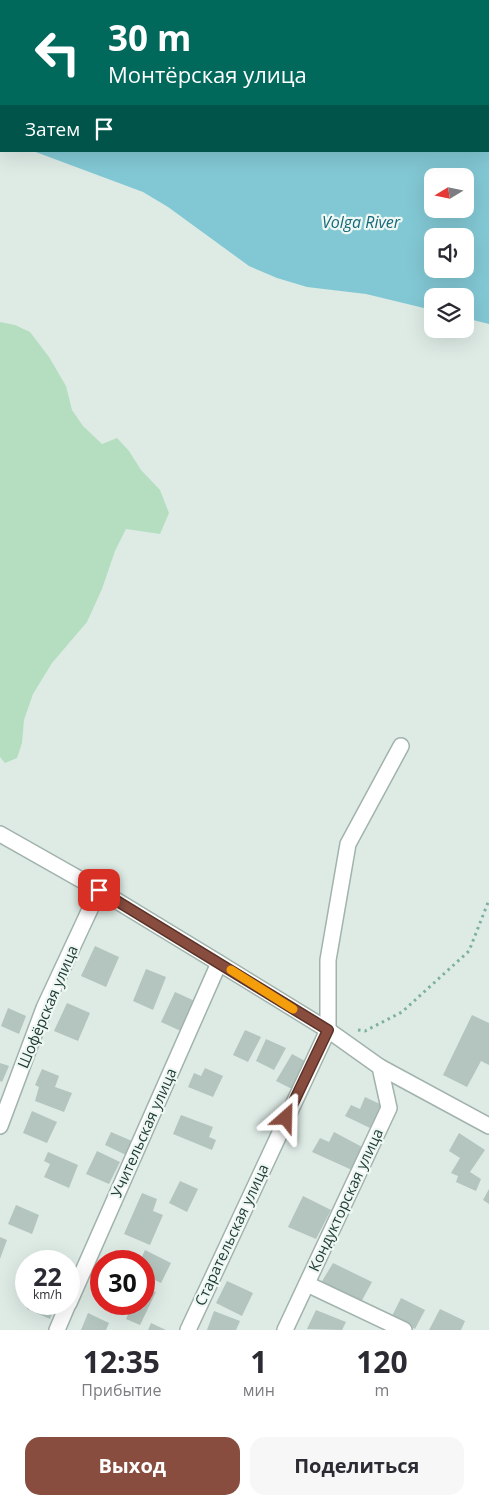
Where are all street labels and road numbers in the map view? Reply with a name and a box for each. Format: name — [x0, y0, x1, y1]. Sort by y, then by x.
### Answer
street label: Шофёрская улица — [12, 942, 82, 1071]
street label: Учительская улица — [106, 1065, 181, 1200]
street label: Кондукторская улица — [303, 1125, 387, 1274]
street label: Старательская улица — [189, 1161, 273, 1309]

